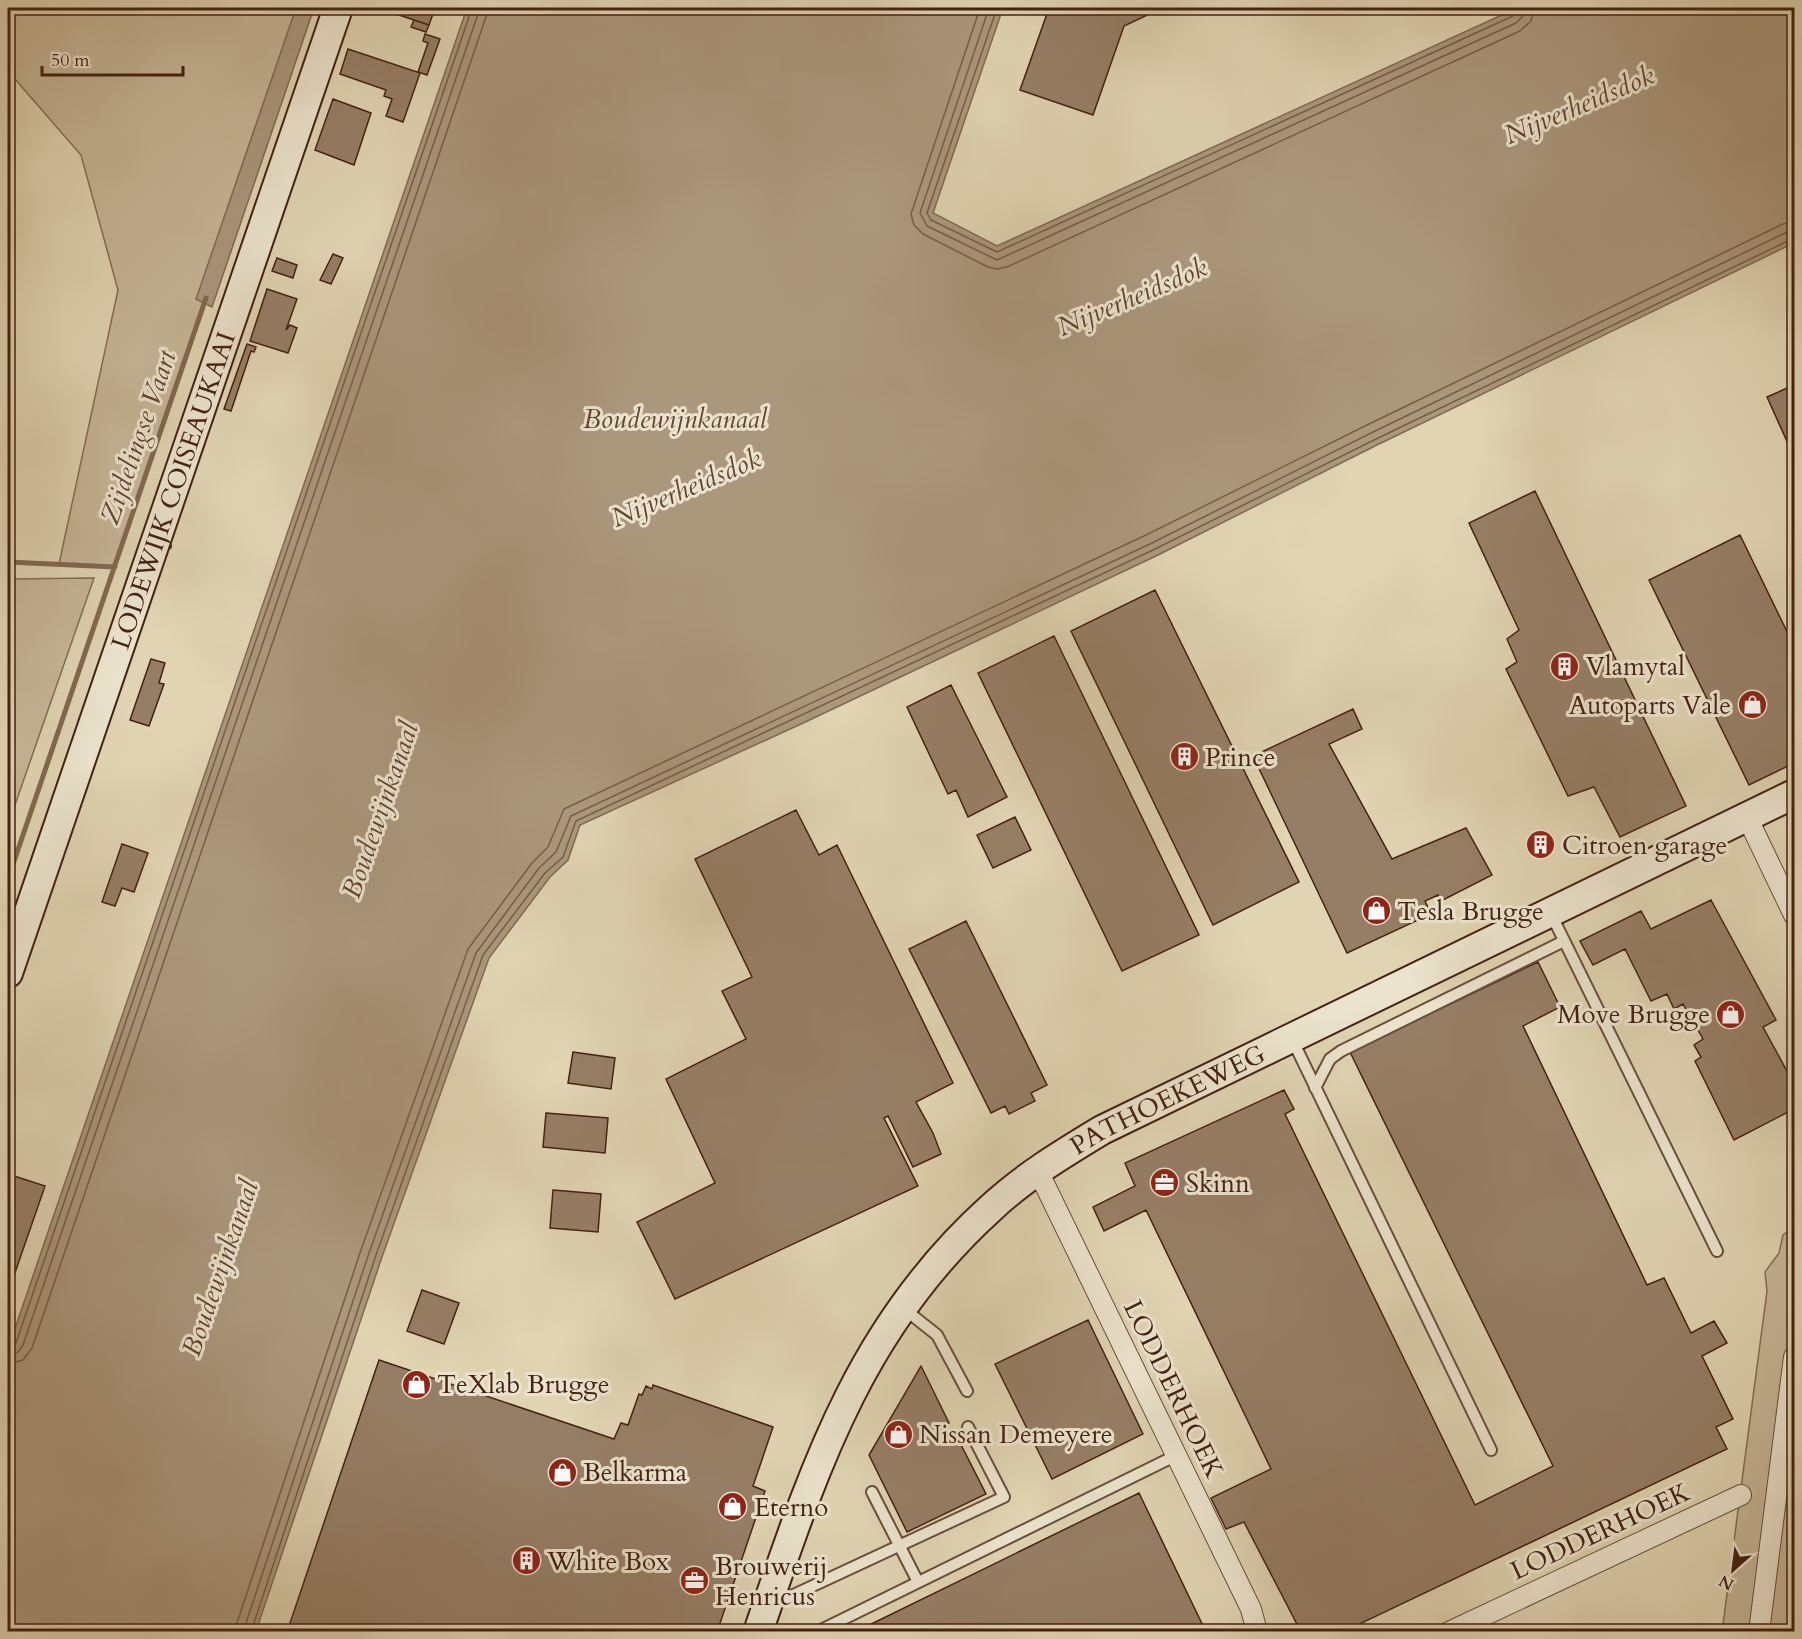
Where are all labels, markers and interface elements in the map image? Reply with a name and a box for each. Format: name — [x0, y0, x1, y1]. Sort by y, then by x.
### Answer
scale bar — [42, 39, 183, 77]
text: 50 m — [51, 48, 90, 73]
water label: Nijverheidsdok — [1499, 57, 1660, 154]
water label: Nijverheidsdok — [1052, 249, 1213, 346]
street label: LODEWIJK COISEAUKAAI — [103, 327, 244, 654]
water label: Zijdelingse Vaart — [91, 344, 186, 529]
water label: Boudewijnkanaal — [583, 401, 768, 438]
water label: Nijverheidsdok — [606, 440, 767, 537]
place label: Vlamytal — [1586, 649, 1685, 684]
building icon: Vlamytal — [1549, 650, 1581, 682]
place label: Autoparts Vale — [1569, 688, 1731, 723]
shop icon: Autoparts Vale — [1736, 689, 1768, 721]
water label: Boudewijnkanaal — [333, 717, 428, 903]
place label: Prince — [1205, 740, 1276, 775]
building icon: Prince — [1168, 741, 1200, 773]
place label: Citroen garage — [1562, 828, 1727, 863]
building icon: Citroen garage — [1525, 829, 1557, 861]
place label: Tesla Brugge — [1397, 894, 1544, 929]
shop icon: Tesla Brugge — [1360, 895, 1392, 927]
place label: Move Brugge — [1557, 997, 1710, 1032]
shop icon: Move Brugge — [1715, 998, 1747, 1030]
street label: PATHOEKEWEG — [1063, 1036, 1271, 1163]
place label: Skinn — [1186, 1166, 1250, 1201]
office icon: Skinn — [1149, 1167, 1181, 1199]
water label: Boudewijnkanaal — [173, 1175, 268, 1361]
street label: LODDERHOEK — [1115, 1294, 1232, 1485]
place label: TeXlab Brugge — [437, 1367, 610, 1402]
shop icon: TeXlab Brugge — [400, 1368, 432, 1400]
place label: Nissan Demeyere — [919, 1417, 1112, 1452]
shop icon: Nissan Demeyere — [882, 1418, 914, 1450]
place label: Belkarma — [583, 1455, 687, 1490]
shop icon: Belkarma — [546, 1456, 578, 1488]
street label: LODDERHOEK — [1505, 1474, 1696, 1588]
place label: Eterno — [754, 1490, 828, 1525]
shop icon: Eterno — [717, 1491, 749, 1523]
north arrow — [1703, 1540, 1763, 1600]
place label: White Box — [546, 1544, 669, 1579]
building icon: White Box — [510, 1545, 542, 1577]
place label: Brouwerij Henricus — [715, 1549, 827, 1614]
office icon: Brouwerij Henricus — [678, 1565, 710, 1597]
text: N — [1715, 1569, 1738, 1595]

